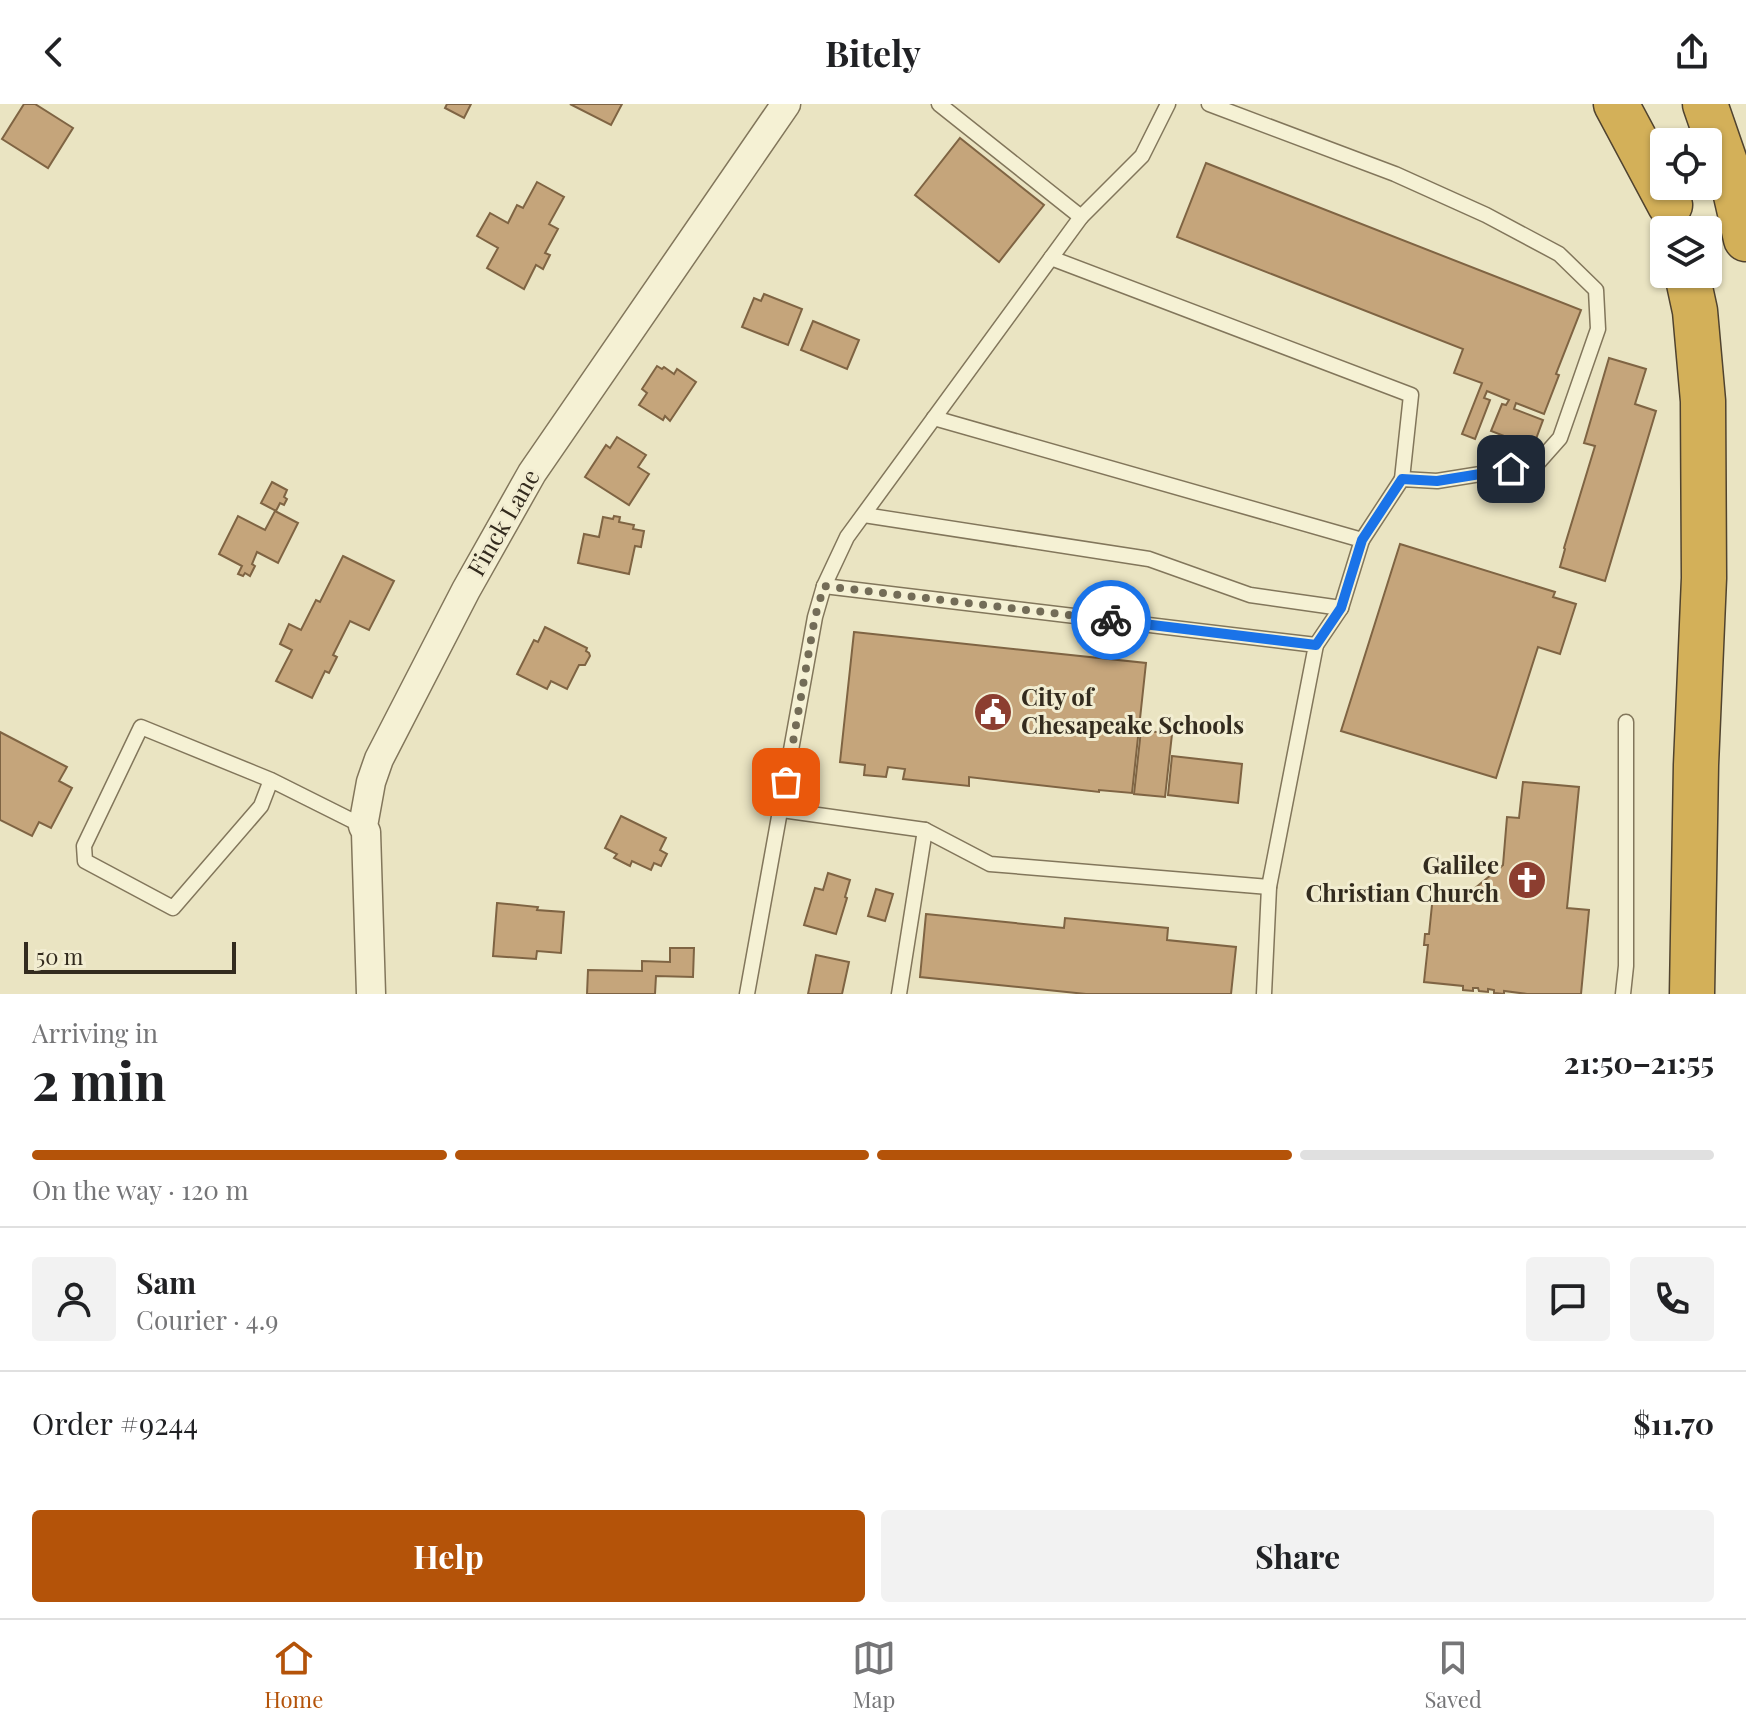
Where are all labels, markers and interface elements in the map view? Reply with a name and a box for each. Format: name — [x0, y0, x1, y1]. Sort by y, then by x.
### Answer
text: Bitely — [825, 28, 921, 76]
icon: back — [32, 30, 76, 74]
icon: share — [1670, 30, 1714, 74]
map controls — [1650, 128, 1722, 288]
button: locate — [1650, 128, 1722, 200]
button: layers — [1650, 216, 1722, 288]
pin — [1477, 435, 1545, 503]
icon: home — [1489, 447, 1533, 491]
street label: Finck Lane — [459, 463, 546, 581]
courier — [1071, 580, 1151, 660]
icon: bike — [1089, 598, 1133, 642]
place label: City of Chesapeake Schools — [1021, 680, 1244, 740]
public building icon: City of Chesapeake Schools — [972, 691, 1014, 733]
pin — [752, 748, 820, 816]
icon: bag — [764, 760, 808, 804]
place label: Galilee Christian Church — [1305, 848, 1499, 908]
church icon: Galilee Christian Church — [1506, 859, 1548, 901]
scale bar — [24, 938, 236, 974]
text: 50 m — [36, 941, 83, 971]
text: Arriving in — [32, 1015, 158, 1050]
text: 21:50–21:55 — [1564, 1042, 1714, 1082]
text: 2 min — [32, 1045, 166, 1114]
text: On the way · 120 m — [32, 1172, 249, 1207]
button: person — [32, 1257, 116, 1341]
button: chat — [1526, 1257, 1610, 1341]
button: phone — [1630, 1257, 1714, 1341]
text: Sam — [136, 1262, 196, 1302]
text: Courier · 4.9 — [136, 1302, 278, 1337]
text: Order #9244 — [32, 1403, 198, 1443]
text: $11.70 — [1633, 1403, 1714, 1443]
button: Help — [32, 1510, 865, 1602]
button: Share — [881, 1510, 1714, 1602]
tab: Home — [264, 1636, 323, 1714]
tab: Map — [852, 1636, 896, 1714]
tab: Saved — [1424, 1636, 1482, 1714]

